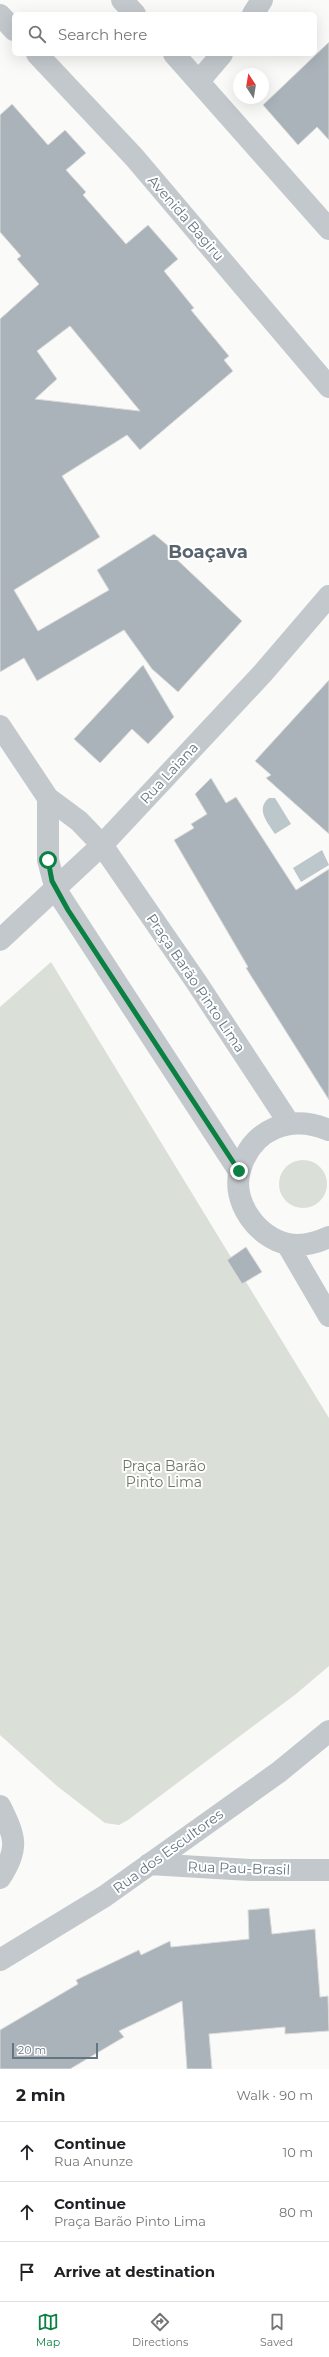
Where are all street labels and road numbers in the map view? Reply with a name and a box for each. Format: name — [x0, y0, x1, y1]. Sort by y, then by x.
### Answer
street label: Avenida Bagiru — [144, 172, 228, 264]
street label: Rua Laiana — [136, 738, 202, 808]
street label: Praça Barão Pinto Lima — [143, 910, 249, 1056]
street label: Rua dos Escultores — [109, 1805, 227, 1897]
street label: Rua Pau-Brasil — [187, 1857, 291, 1879]

